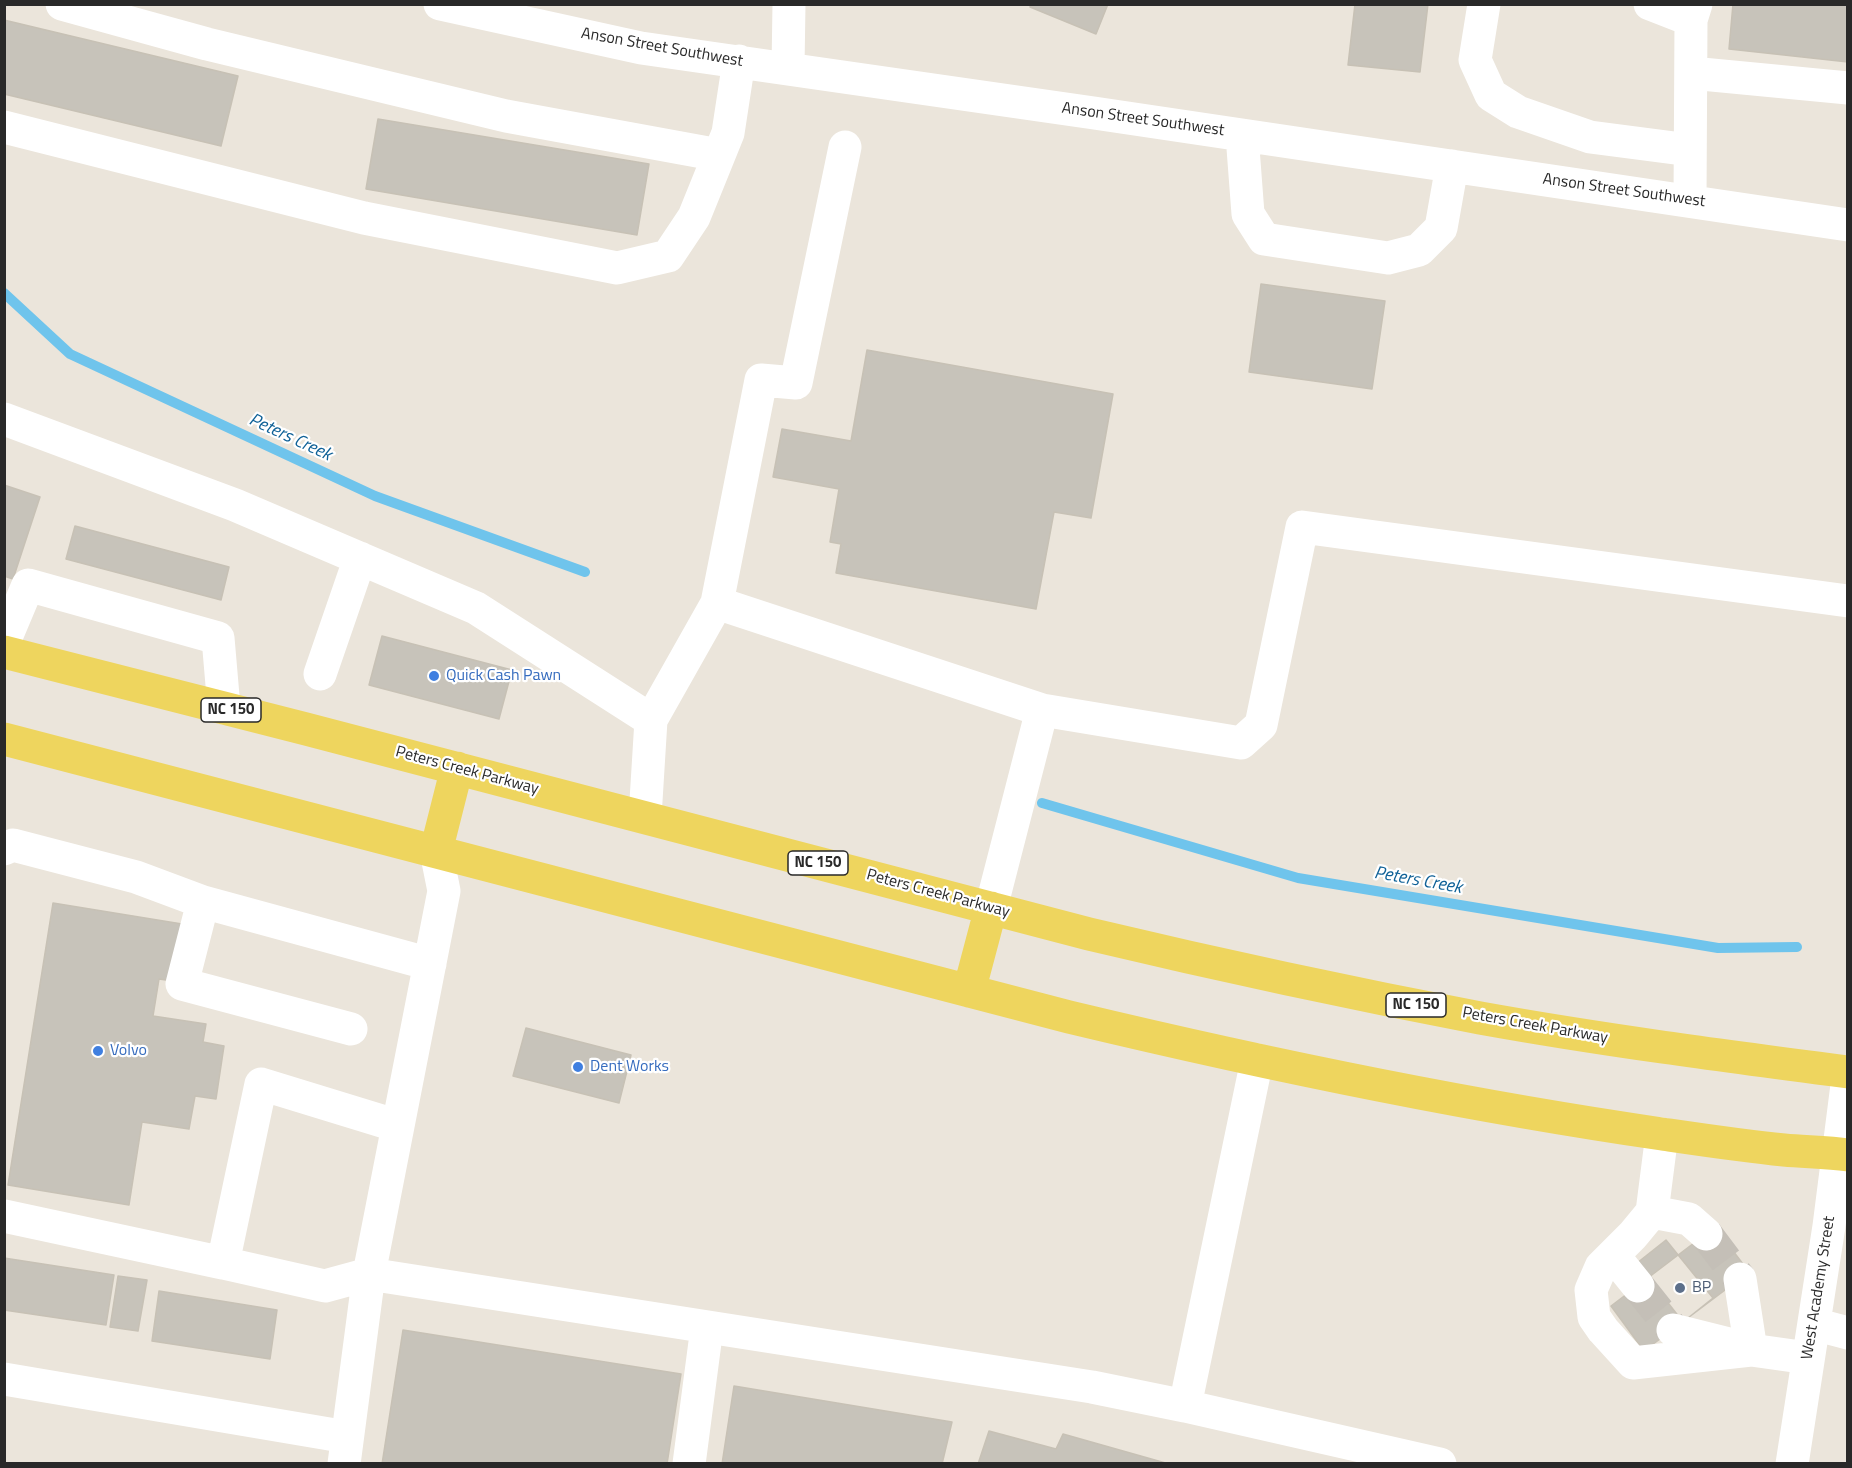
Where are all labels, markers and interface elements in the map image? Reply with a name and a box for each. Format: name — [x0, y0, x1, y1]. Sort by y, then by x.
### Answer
street label: Anson Street Southwest — [580, 24, 744, 72]
street label: Anson Street Southwest — [1061, 99, 1225, 141]
street label: Anson Street Southwest — [1542, 170, 1706, 212]
water label: Peters Creek — [245, 409, 335, 467]
place label: Quick Cash Pawn — [446, 666, 561, 686]
marker: Quick Cash Pawn — [427, 669, 441, 683]
road number: NC 150 — [201, 698, 261, 722]
street label: Peters Creek Parkway — [393, 743, 541, 799]
road number: NC 150 — [788, 851, 848, 875]
water label: Peters Creek — [1372, 863, 1464, 899]
street label: Peters Creek Parkway — [864, 866, 1012, 922]
road number: NC 150 — [1386, 993, 1446, 1017]
street label: Peters Creek Parkway — [1461, 1004, 1609, 1048]
place label: Volvo — [110, 1041, 147, 1061]
marker: Volvo — [91, 1044, 105, 1058]
place label: Dent Works — [590, 1057, 669, 1077]
marker: Dent Works — [571, 1060, 585, 1074]
street label: West Academy Street — [1798, 1215, 1840, 1361]
place label: BP — [1692, 1278, 1711, 1298]
marker: BP — [1673, 1281, 1687, 1295]

